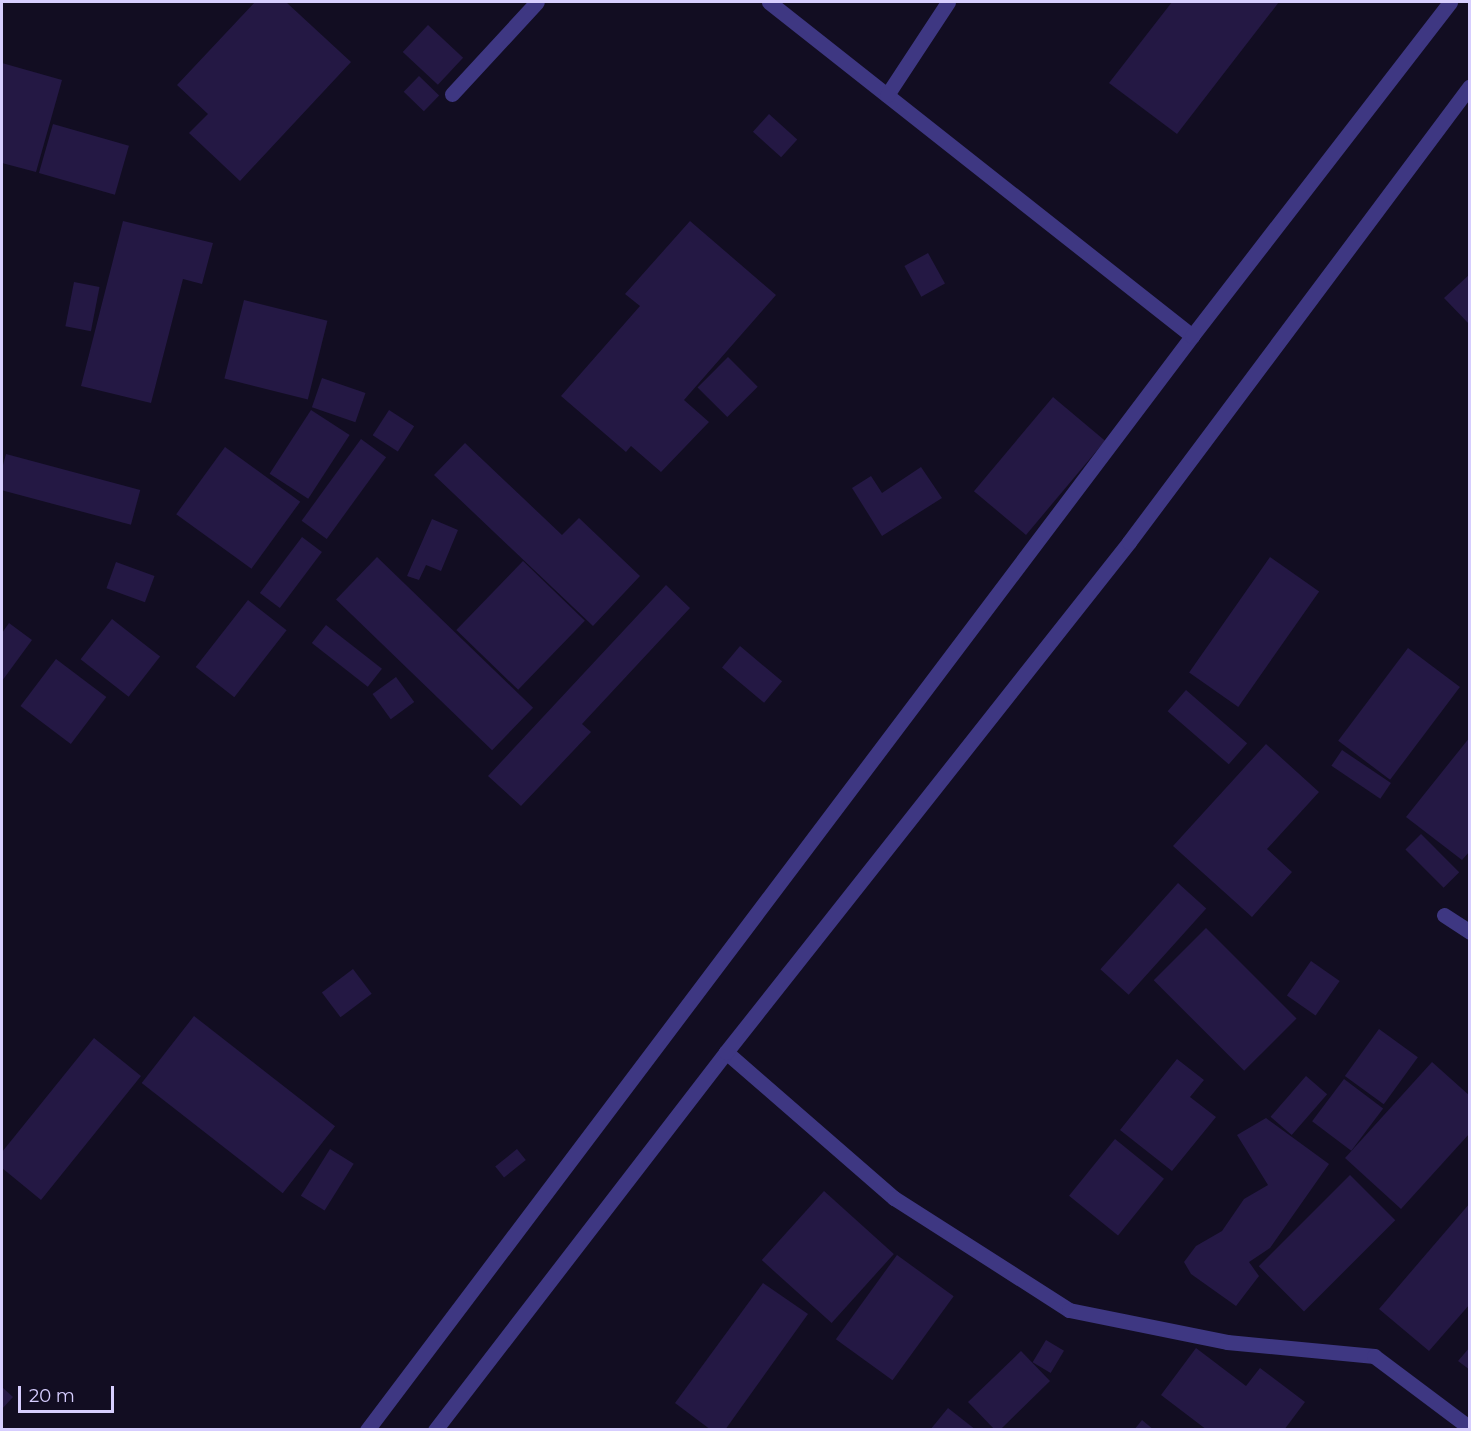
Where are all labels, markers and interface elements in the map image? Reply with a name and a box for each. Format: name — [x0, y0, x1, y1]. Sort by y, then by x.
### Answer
scale bar — [21, 1374, 117, 1412]
text: 20 m — [29, 1385, 75, 1407]

